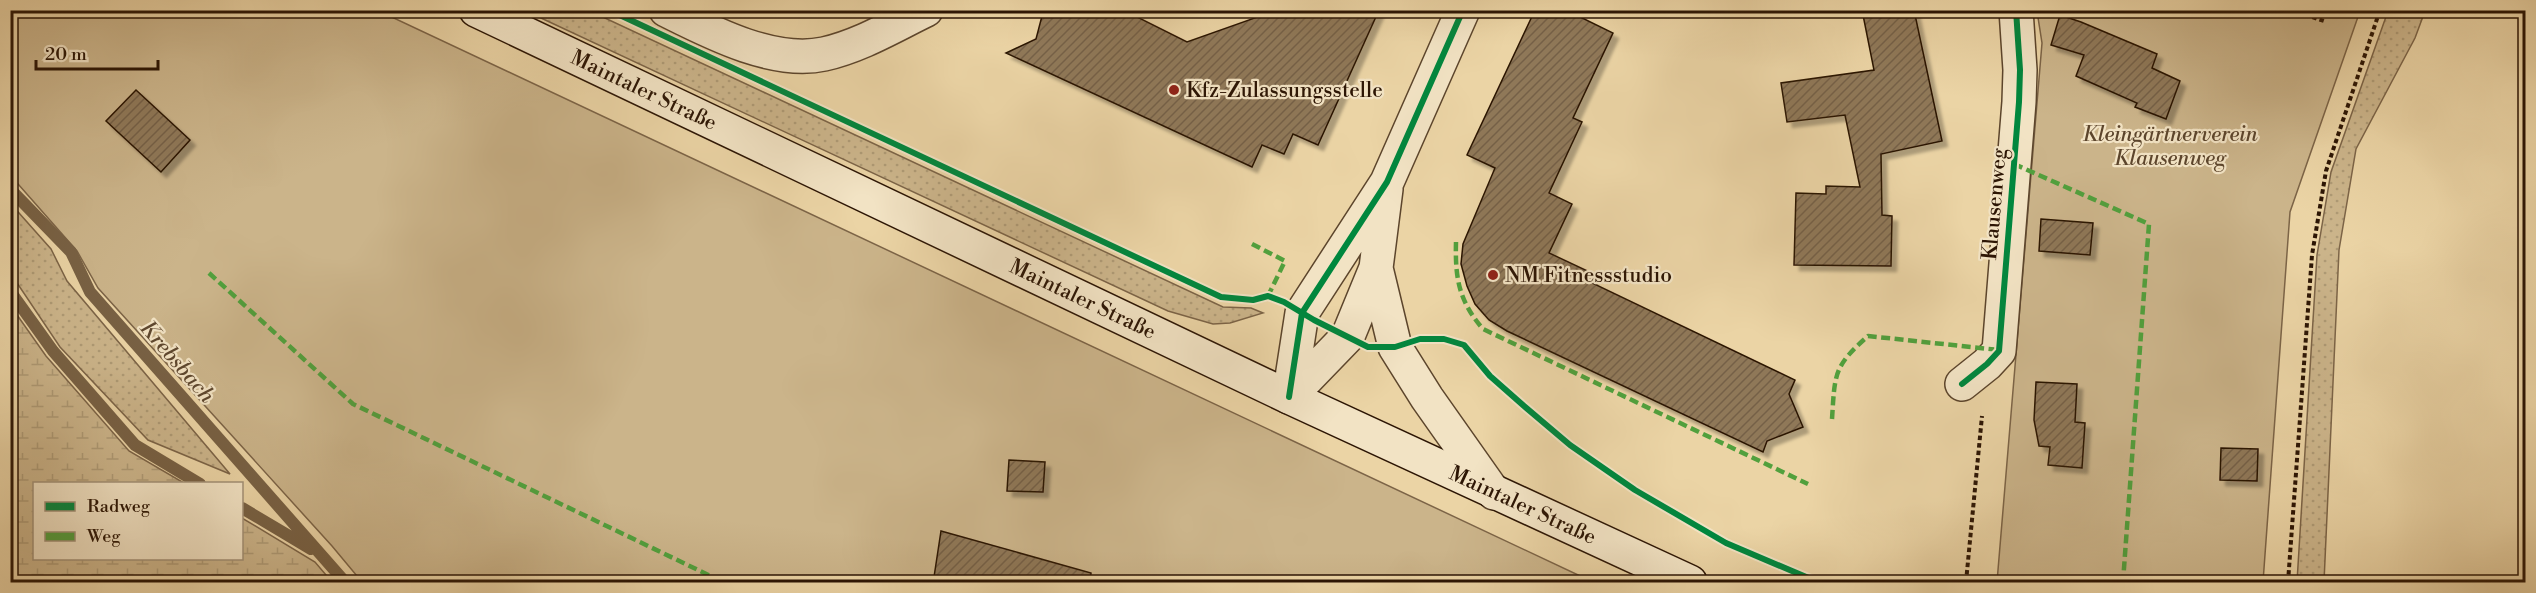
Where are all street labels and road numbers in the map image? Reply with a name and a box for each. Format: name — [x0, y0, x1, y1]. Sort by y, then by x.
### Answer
street label: Maintaler Straße — [566, 45, 721, 137]
street label: Klausenweg — [1977, 147, 2013, 261]
street label: Maintaler Straße — [1005, 254, 1160, 346]
street label: Maintaler Straße — [1445, 461, 1600, 551]

